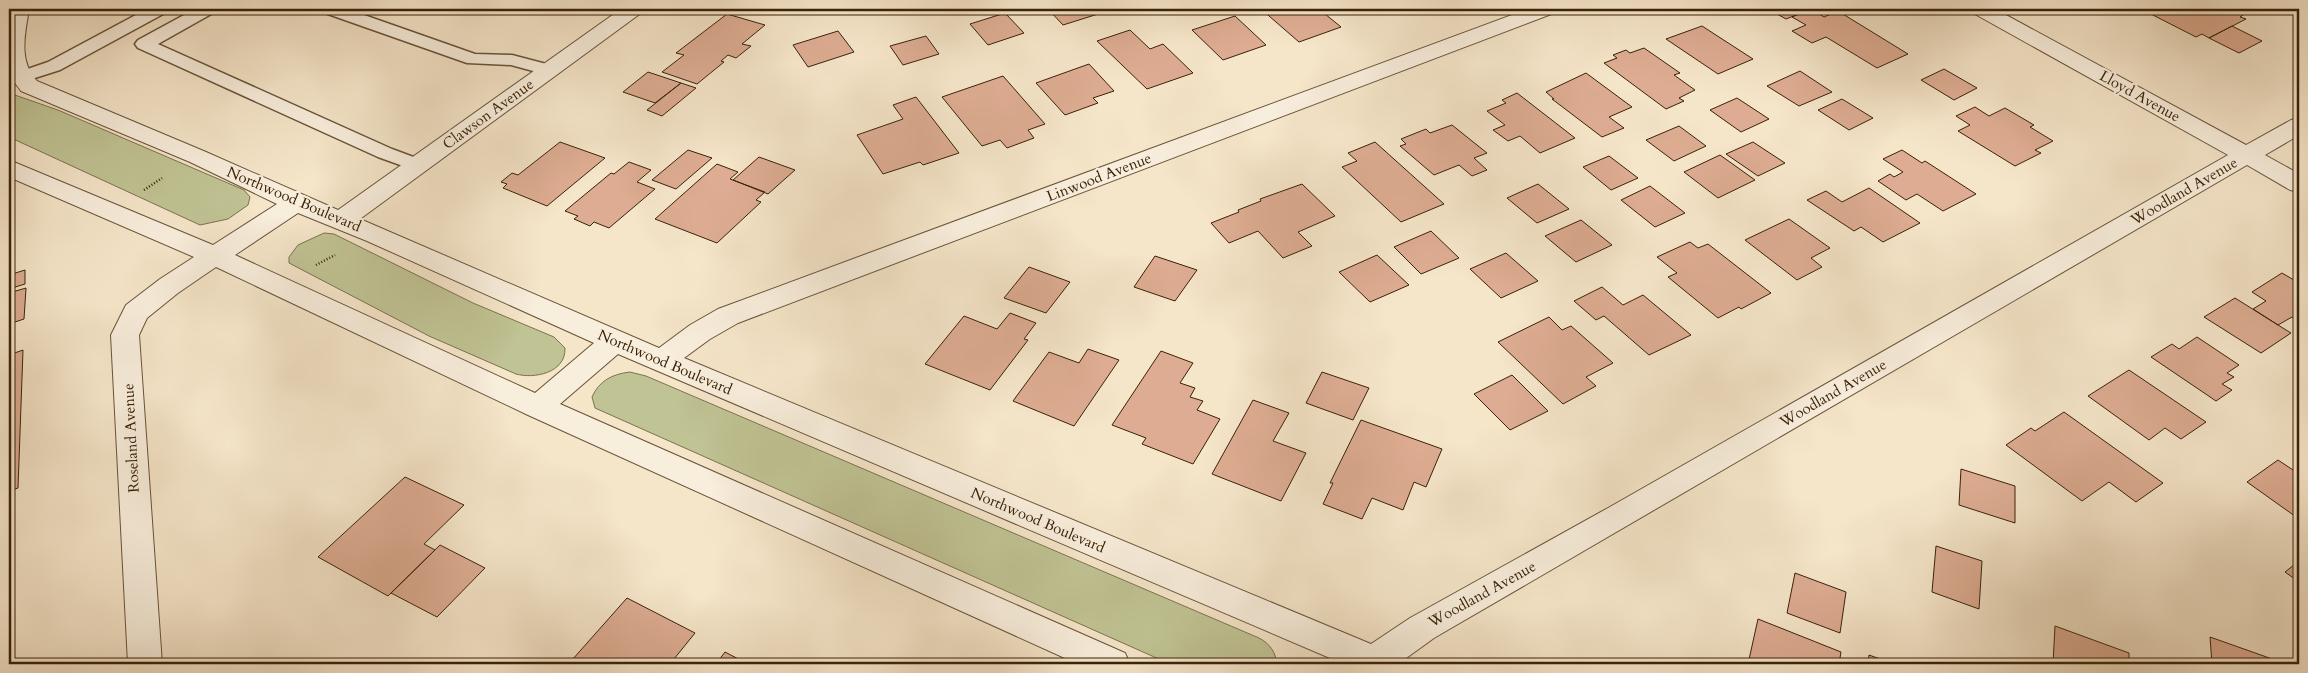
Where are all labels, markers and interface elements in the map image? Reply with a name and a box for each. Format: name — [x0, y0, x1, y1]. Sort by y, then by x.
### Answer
street label: Lloyd Avenue — [2096, 66, 2184, 127]
street label: Clawson Avenue — [438, 74, 538, 154]
street label: Linwood Avenue — [1044, 148, 1154, 206]
street label: Woodland Avenue — [2126, 152, 2241, 230]
street label: Northwood Boulevard — [224, 162, 364, 236]
street label: Northwood Boulevard — [595, 325, 735, 399]
street label: Woodland Avenue — [1775, 354, 1890, 432]
street label: Roseland Avenue — [118, 382, 144, 493]
street label: Northwood Boulevard — [968, 483, 1108, 557]
street label: Woodland Avenue — [1424, 556, 1540, 632]

